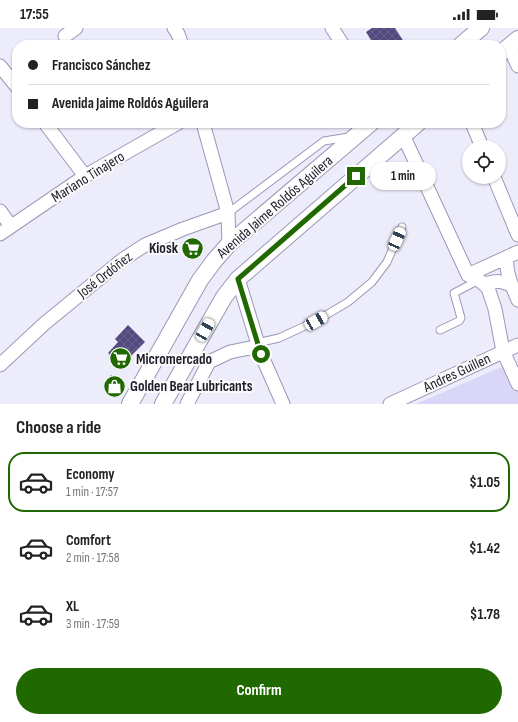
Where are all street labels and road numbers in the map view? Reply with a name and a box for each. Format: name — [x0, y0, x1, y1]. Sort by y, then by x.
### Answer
street label: Mariano Tinajero — [48, 147, 128, 207]
street label: Avenida Jaime Roldós Aguilera — [212, 151, 337, 263]
street label: José Ordóñez — [73, 247, 137, 303]
street label: Andres Guillen — [420, 349, 494, 397]

